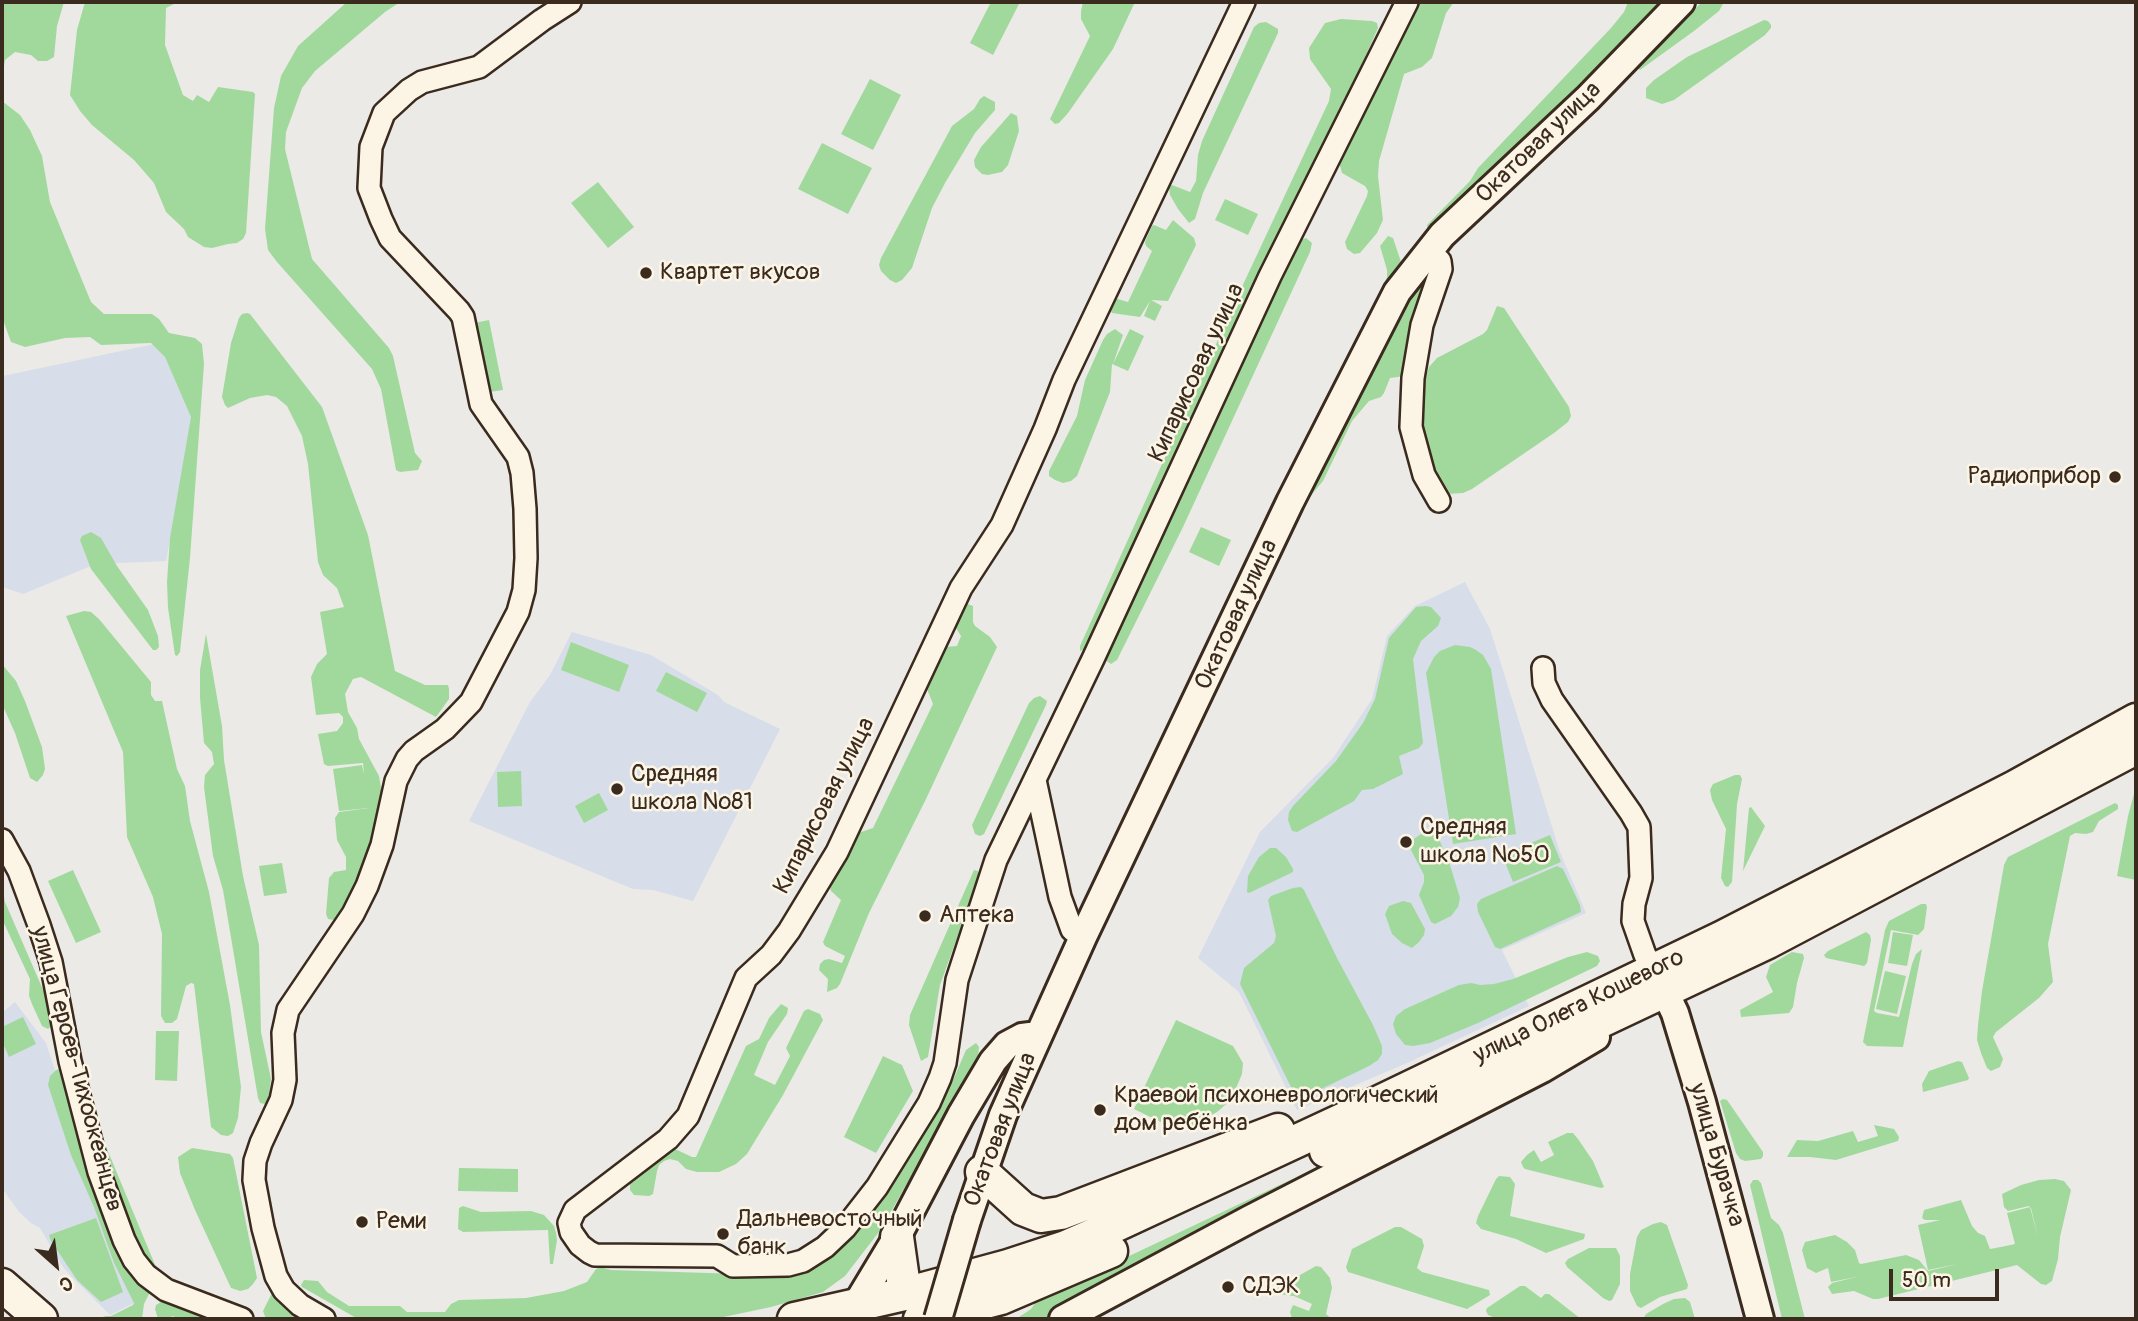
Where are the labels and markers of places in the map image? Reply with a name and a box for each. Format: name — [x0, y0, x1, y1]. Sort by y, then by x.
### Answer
place label: Квартет вкусов — [660, 259, 821, 287]
marker: Квартет вкусов — [638, 265, 654, 281]
place label: Радиоприбор — [1968, 463, 2101, 491]
marker: Радиоприбор — [2107, 469, 2123, 485]
place label: Средняя школа №81 — [631, 761, 753, 817]
marker: Средняя школа №81 — [609, 781, 625, 797]
place label: Средняя школа №50 — [1420, 814, 1550, 870]
marker: Средняя школа №50 — [1398, 834, 1414, 850]
place label: Аптека — [939, 902, 1014, 930]
marker: Аптека — [917, 908, 933, 924]
place label: Краевой психоневрологический дом ребёнка — [1114, 1082, 1438, 1138]
marker: Краевой психоневрологический дом ребёнка — [1092, 1102, 1108, 1118]
place label: Дальневосточный банк — [737, 1206, 922, 1262]
place label: Реми — [376, 1208, 426, 1236]
marker: Реми — [354, 1214, 370, 1230]
marker: Дальневосточный банк — [715, 1226, 731, 1242]
place label: СДЭК — [1242, 1273, 1299, 1301]
marker: СДЭК — [1220, 1279, 1236, 1295]

